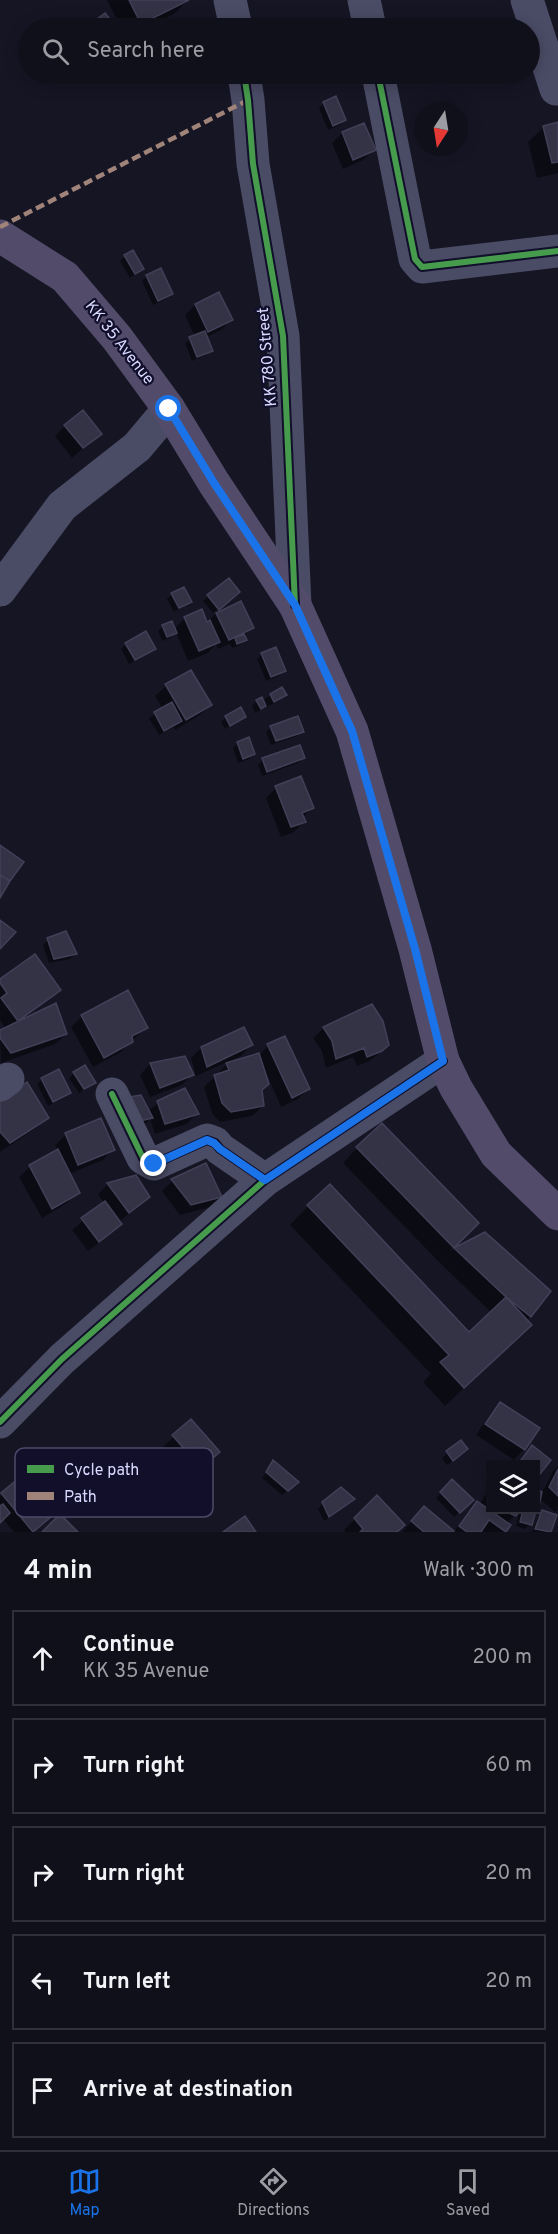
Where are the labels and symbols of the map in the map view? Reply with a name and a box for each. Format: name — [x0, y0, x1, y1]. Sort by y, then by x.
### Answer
north arrow — [414, 102, 468, 156]
street label: KK 35 Avenue — [80, 297, 158, 389]
street label: KK 780 Street — [254, 306, 282, 408]
route start — [155, 395, 181, 421]
route end — [140, 1150, 166, 1176]
legend — [15, 1448, 213, 1517]
text: Cycle path — [64, 1461, 139, 1481]
text: Path — [64, 1488, 97, 1508]

